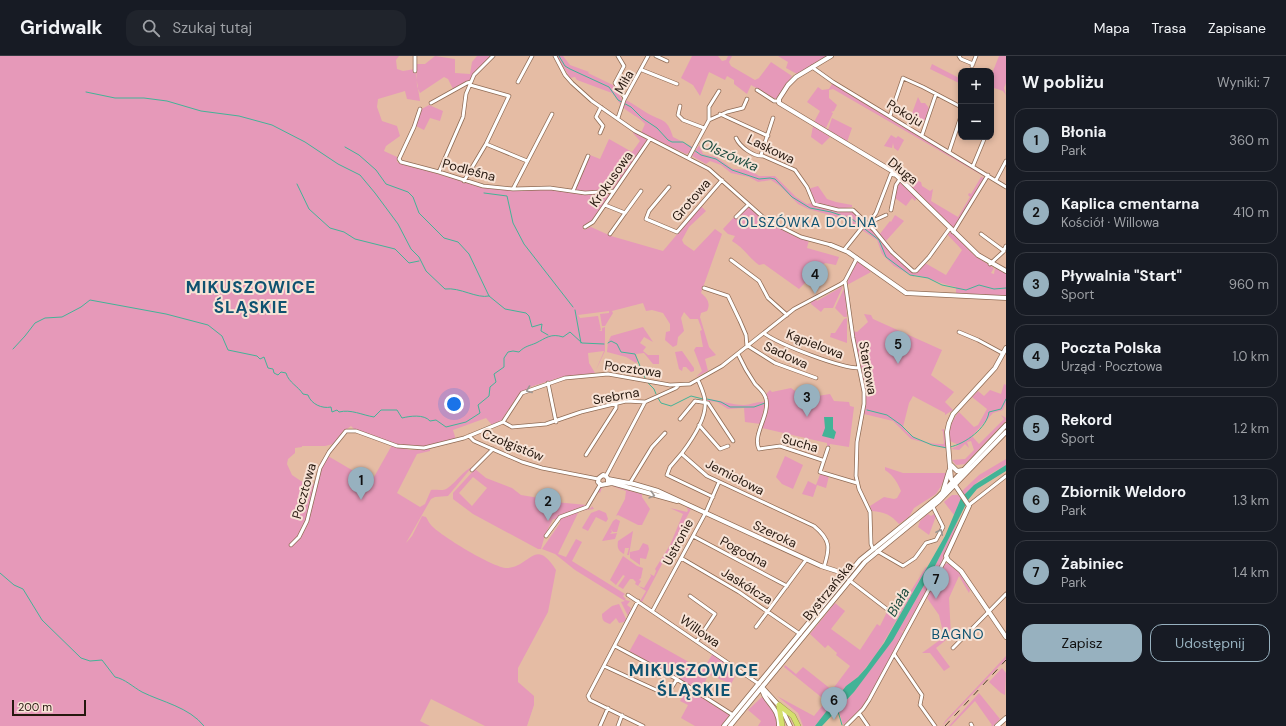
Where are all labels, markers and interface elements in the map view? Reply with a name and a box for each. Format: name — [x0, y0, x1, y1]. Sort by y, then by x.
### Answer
search box — [126, 10, 406, 46]
text: Gridwalk — [20, 15, 102, 40]
icon: search — [140, 17, 162, 39]
text: Szukaj tutaj — [172, 18, 252, 38]
text: Mapa — [1094, 19, 1130, 37]
text: Trasa — [1152, 19, 1186, 37]
text: Zapisane — [1208, 19, 1266, 37]
street label: Miła — [611, 67, 637, 97]
map controls — [958, 68, 994, 140]
button: + — [958, 68, 994, 104]
text: W pobliżu — [1022, 71, 1104, 93]
text: Wyniki: 7 — [1217, 74, 1270, 91]
street label: Pokoju — [884, 96, 926, 130]
button: − — [958, 104, 994, 140]
text: Błonia — [1061, 122, 1106, 142]
street label: Laskowa — [744, 130, 798, 168]
text: 1 — [1034, 132, 1038, 149]
text: 360 m — [1229, 132, 1269, 149]
water label: Olszówka — [699, 134, 762, 176]
text: Park — [1061, 142, 1087, 159]
street label: Krokusowa — [586, 148, 636, 210]
street label: Długa — [884, 154, 922, 188]
street label: Podleśna — [441, 155, 497, 185]
street label: Grotowa — [668, 175, 714, 225]
text: Kaplica cmentarna — [1061, 194, 1199, 214]
text: 2 — [1032, 204, 1040, 221]
text: 410 m — [1233, 204, 1269, 221]
district label: OLSZÓWKA DOLNA — [738, 213, 878, 231]
text: Kościół · Willowa — [1061, 214, 1159, 231]
pin: 4 — [802, 261, 828, 294]
text: Pływalnia "Start" — [1061, 266, 1182, 286]
district label: MIKUSZOWICE ŚLĄSKIE — [186, 276, 316, 318]
text: 3 — [1032, 276, 1040, 293]
text: 960 m — [1229, 276, 1269, 293]
text: Sport — [1061, 286, 1094, 303]
street label: Kąpielowa — [784, 325, 846, 363]
pin: 5 — [885, 331, 911, 364]
street label: Sadowa — [761, 337, 811, 373]
text: Poczta Polska — [1061, 338, 1161, 358]
street label: Startowa — [855, 340, 881, 396]
text: 4 — [1032, 348, 1040, 365]
text: 1.0 km — [1232, 348, 1269, 365]
street label: Pocztowa — [603, 357, 663, 381]
text: Urząd · Pocztowa — [1061, 358, 1162, 375]
street label: Srebrna — [591, 384, 641, 408]
pin: 3 — [794, 384, 820, 417]
one-way arrow — [525, 386, 532, 394]
your location — [444, 394, 464, 414]
text: Rekord — [1061, 410, 1112, 430]
text: 5 — [1032, 420, 1040, 437]
text: 1.2 km — [1233, 420, 1269, 437]
street label: Czołgistów — [480, 425, 546, 465]
street label: Sucha — [780, 430, 820, 456]
text: Sport — [1061, 430, 1094, 447]
street label: Jemiołowa — [703, 455, 767, 499]
street label: Pocztowa — [288, 461, 320, 521]
pin: 1 — [348, 467, 374, 500]
text: Zbiornik Weldoro — [1061, 482, 1186, 502]
pin: 2 — [535, 488, 561, 521]
one-way arrow — [648, 490, 655, 499]
text: 6 — [1032, 492, 1040, 509]
text: 1.3 km — [1233, 492, 1269, 509]
text: Park — [1061, 502, 1087, 519]
street label: Ustronie — [659, 516, 697, 568]
street label: Szeroka — [750, 516, 800, 552]
one-way arrow — [935, 528, 943, 536]
street label: Pogodna — [717, 532, 771, 572]
text: Żabiniec — [1061, 554, 1124, 574]
street label: Bystrzańska — [799, 558, 857, 624]
street label: Jaskółcza — [718, 564, 776, 608]
text: 7 — [1033, 564, 1039, 581]
text: 1.4 km — [1233, 564, 1269, 581]
pin: 7 — [923, 566, 949, 599]
text: Park — [1061, 574, 1087, 591]
water label: Biała — [883, 584, 914, 620]
street label: Willowa — [676, 611, 724, 651]
button: Zapisz — [1022, 624, 1142, 662]
button: Udostępnij — [1150, 624, 1270, 662]
district label: BAGNO — [931, 625, 985, 643]
district label: MIKUSZOWICE ŚLĄSKIE — [629, 659, 759, 701]
pin: 6 — [821, 687, 847, 720]
scale bar — [12, 698, 86, 717]
text: 200 m — [18, 700, 52, 714]

